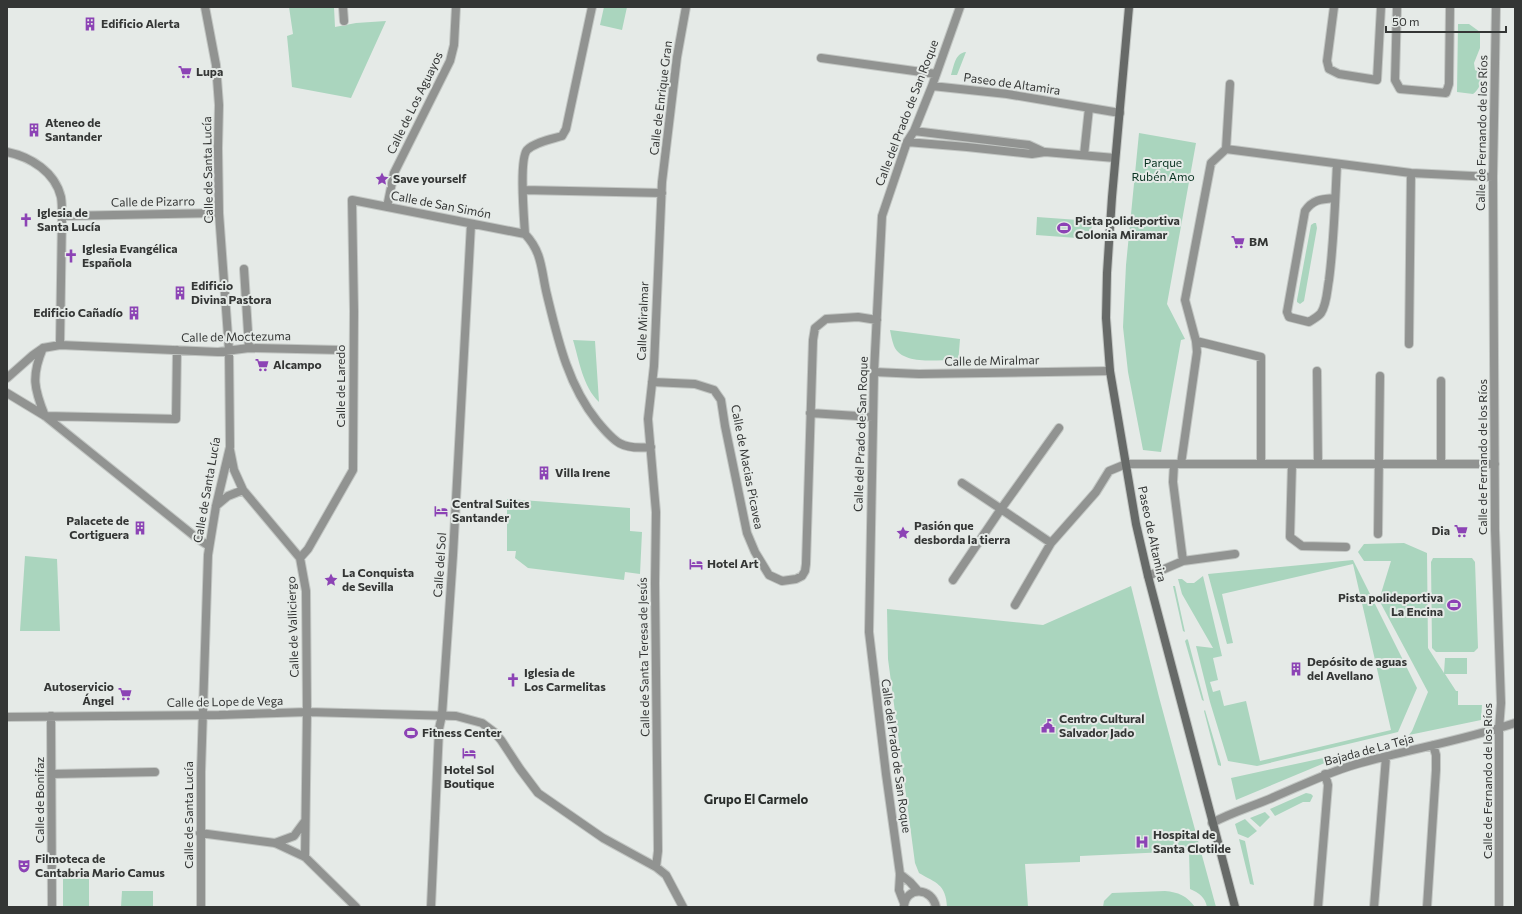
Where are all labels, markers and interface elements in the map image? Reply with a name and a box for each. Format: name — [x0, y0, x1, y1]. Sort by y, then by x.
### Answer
scale bar — [1386, 8, 1506, 34]
text: 50 m — [1392, 14, 1420, 28]
building icon: Edificio Alerta — [82, 16, 98, 32]
place label: Edificio Alerta — [101, 16, 180, 30]
street label: Calle del Prado de San Roque — [872, 37, 940, 188]
street label: Calle de Enrique Gran — [646, 40, 674, 156]
street label: Calle de Los Aguayos — [383, 49, 445, 156]
street label: Calle de Fernando de los Ríos — [1473, 55, 1489, 211]
supermarket icon: Lupa — [177, 64, 193, 80]
place label: Lupa — [196, 64, 223, 78]
street label: Paseo de Altamira — [963, 69, 1061, 97]
place label: Ateneo de Santander — [45, 115, 102, 143]
street label: Calle de Santa Lucía — [199, 116, 215, 224]
building icon: Ateneo de Santander — [26, 122, 42, 138]
park label: Parque Rubén Amo — [1131, 155, 1195, 183]
place icon: Save yourself — [374, 171, 390, 187]
place label: Save yourself — [393, 171, 467, 185]
street label: Calle de San Simón — [390, 187, 493, 221]
street label: Calle de Pizarro — [111, 193, 195, 209]
place label: Iglesia de Santa Lucía — [37, 205, 100, 233]
church icon: Iglesia de Santa Lucía — [18, 212, 34, 228]
place label: Pista polideportiva Colonia Miramar — [1075, 213, 1180, 241]
sports icon: Pista polideportiva Colonia Miramar — [1056, 220, 1072, 236]
supermarket icon: BM — [1230, 234, 1246, 250]
place label: BM — [1249, 234, 1269, 248]
place label: Iglesia Evangélica Española — [82, 241, 178, 269]
church icon: Iglesia Evangélica Española — [63, 248, 79, 264]
place label: Edificio Divina Pastora — [191, 278, 272, 306]
street label: Calle Miralmar — [634, 281, 650, 361]
building icon: Edificio Divina Pastora — [172, 285, 188, 301]
place label: Edificio Cañadío — [33, 305, 123, 319]
building icon: Edificio Cañadío — [126, 305, 142, 321]
street label: Calle de Moctezuma — [181, 328, 291, 344]
street label: Calle de Laredo — [333, 345, 347, 427]
street label: Calle de Miralmar — [944, 352, 1040, 368]
street label: Calle del Prado de San Roque — [850, 356, 870, 512]
supermarket icon: Alcampo — [254, 357, 270, 373]
place label: Alcampo — [273, 357, 322, 371]
street label: Calle de Fernando de los Ríos — [1475, 379, 1489, 535]
street label: Calle de Macias Picavea — [729, 403, 767, 530]
street label: Calle de Santa Lucía — [190, 436, 222, 544]
building icon: Villa Irene — [536, 465, 552, 481]
place label: Villa Irene — [555, 465, 610, 479]
street label: Paseo de Altamira — [1136, 485, 1170, 583]
place label: Central Suites Santander — [452, 496, 530, 524]
hotel icon: Central Suites Santander — [433, 503, 449, 519]
place label: Palacete de Cortiguera — [66, 513, 129, 541]
place label: Pasión que desborda la tierra — [914, 518, 1010, 546]
building icon: Palacete de Cortiguera — [132, 520, 148, 536]
place label: Dia — [1432, 523, 1450, 537]
supermarket icon: Dia — [1453, 523, 1469, 539]
place icon: Pasión que desborda la tierra — [895, 525, 911, 541]
street label: Calle del Sol — [430, 532, 448, 598]
hotel icon: Hotel Art — [688, 556, 704, 572]
place label: Hotel Art — [707, 556, 759, 570]
place label: La Conquista de Sevilla — [342, 565, 414, 593]
place icon: La Conquista de Sevilla — [323, 572, 339, 588]
street label: Calle de Valliciergo — [283, 576, 301, 678]
street label: Calle de Santa Teresa de Jesús — [635, 577, 652, 737]
place label: Pista polideportiva La Encina — [1338, 590, 1443, 618]
sports icon: Pista polideportiva La Encina — [1446, 597, 1462, 613]
place label: Depósito de aguas del Avellano — [1307, 654, 1407, 682]
building icon: Depósito de aguas del Avellano — [1288, 661, 1304, 677]
place label: Iglesia de Los Carmelitas — [524, 665, 606, 693]
church icon: Iglesia de Los Carmelitas — [505, 672, 521, 688]
street label: Calle del Prado de San Roque — [879, 678, 915, 834]
place label: Autoservicio Ángel — [44, 679, 114, 707]
supermarket icon: Autoservicio Ángel — [117, 686, 133, 702]
street label: Calle de Lope de Vega — [167, 693, 283, 709]
street label: Calle de Fernando de los Ríos — [1480, 703, 1494, 859]
place label: Centro Cultural Salvador Jado — [1059, 711, 1144, 740]
public building icon: Centro Cultural Salvador Jado — [1040, 718, 1056, 734]
sports icon: Fitness Center — [403, 725, 419, 741]
place label: Fitness Center — [422, 725, 502, 739]
street label: Bajada de La Teja — [1322, 730, 1415, 768]
hotel icon: Hotel Sol Boutique — [461, 745, 477, 761]
street label: Calle de Bonifaz — [32, 757, 46, 843]
street label: Calle de Santa Lucía — [181, 761, 195, 869]
place label: Hotel Sol Boutique — [444, 762, 494, 790]
district label: Grupo El Carmelo — [704, 791, 809, 807]
place label: Hospital de Santa Clotilde — [1153, 827, 1231, 855]
hospital icon: Hospital de Santa Clotilde — [1134, 834, 1150, 850]
place label: Filmoteca de Cantabria Mario Camus — [35, 851, 165, 879]
theatre icon: Filmoteca de Cantabria Mario Camus — [16, 858, 32, 874]

